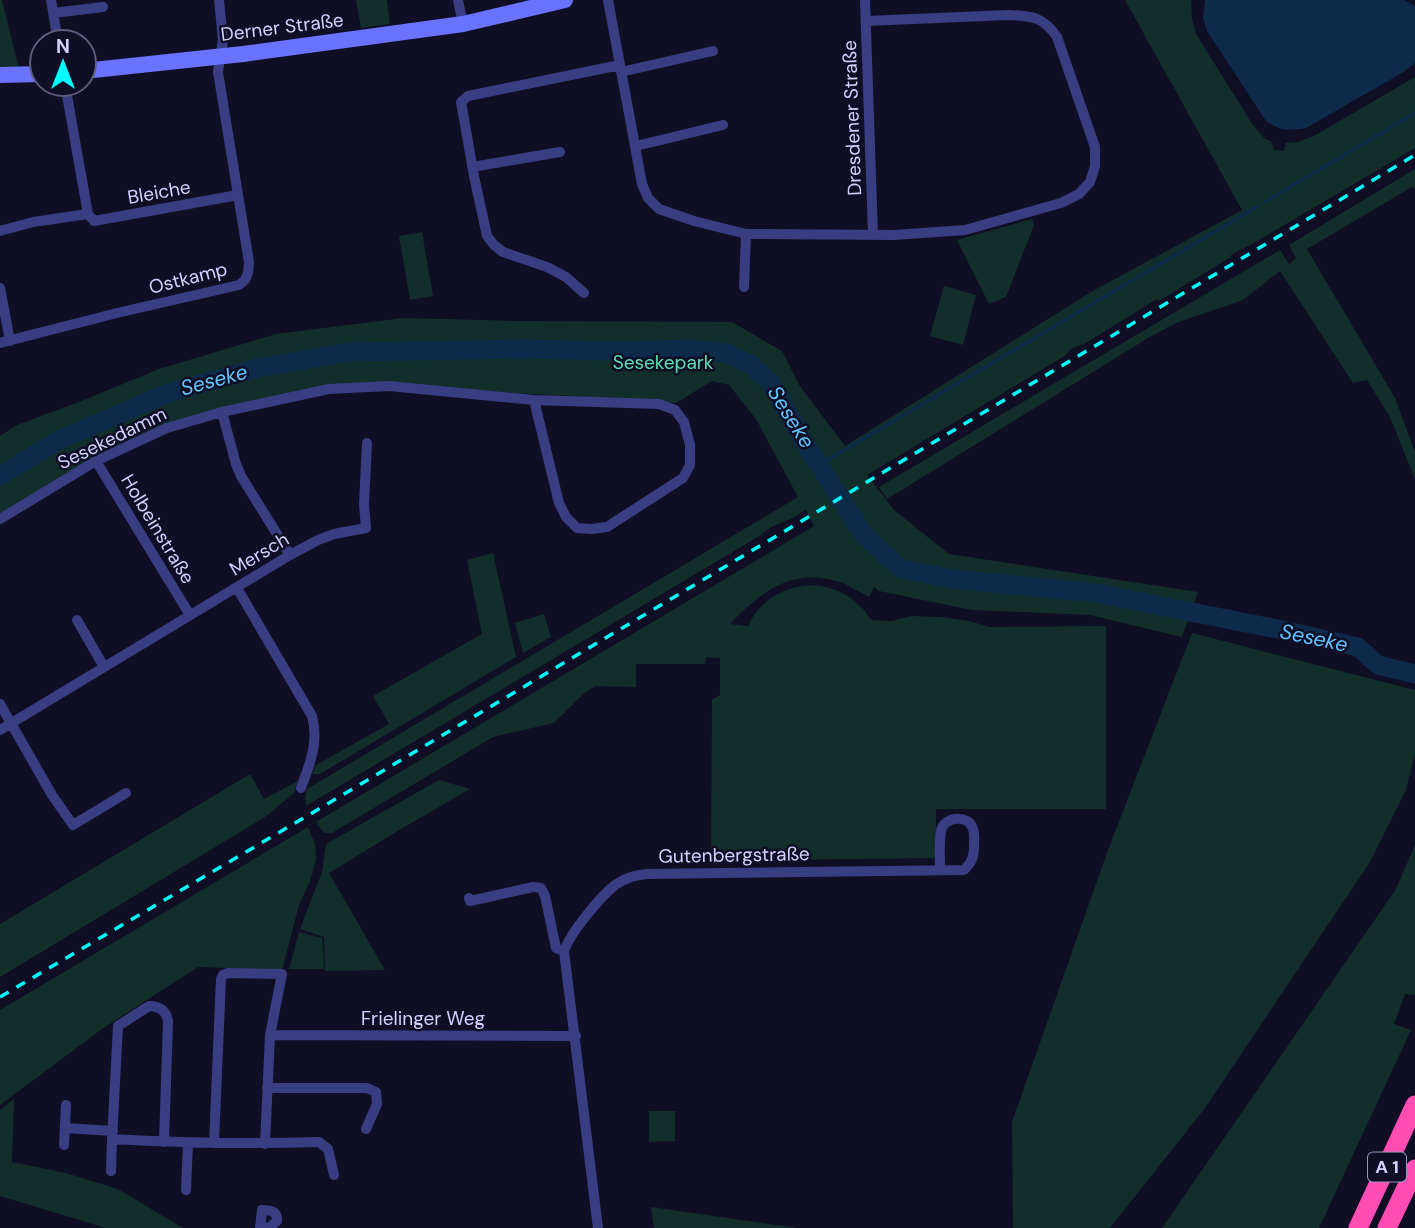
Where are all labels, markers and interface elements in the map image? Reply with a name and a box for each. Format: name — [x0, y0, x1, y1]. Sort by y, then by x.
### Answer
street label: Derner Straße — [219, 7, 345, 47]
north arrow — [28, 28, 98, 98]
text: N — [56, 34, 70, 59]
street label: Dresdener Straße — [837, 40, 867, 196]
street label: Bleiche — [125, 174, 193, 210]
street label: Ostkamp — [146, 256, 230, 300]
park label: Sesekepark — [613, 350, 714, 375]
water label: Seseke — [177, 358, 251, 402]
water label: Seseke — [761, 380, 821, 454]
street label: Sesekedamm — [54, 401, 170, 475]
street label: Holbeinstraße — [115, 470, 201, 588]
street label: Mersch — [225, 527, 293, 581]
water label: Seseke — [1278, 617, 1350, 659]
street label: Gutenbergstraße — [658, 841, 810, 869]
street label: Frielinger Weg — [361, 1006, 485, 1031]
road number: A 1 — [1368, 1152, 1406, 1182]

